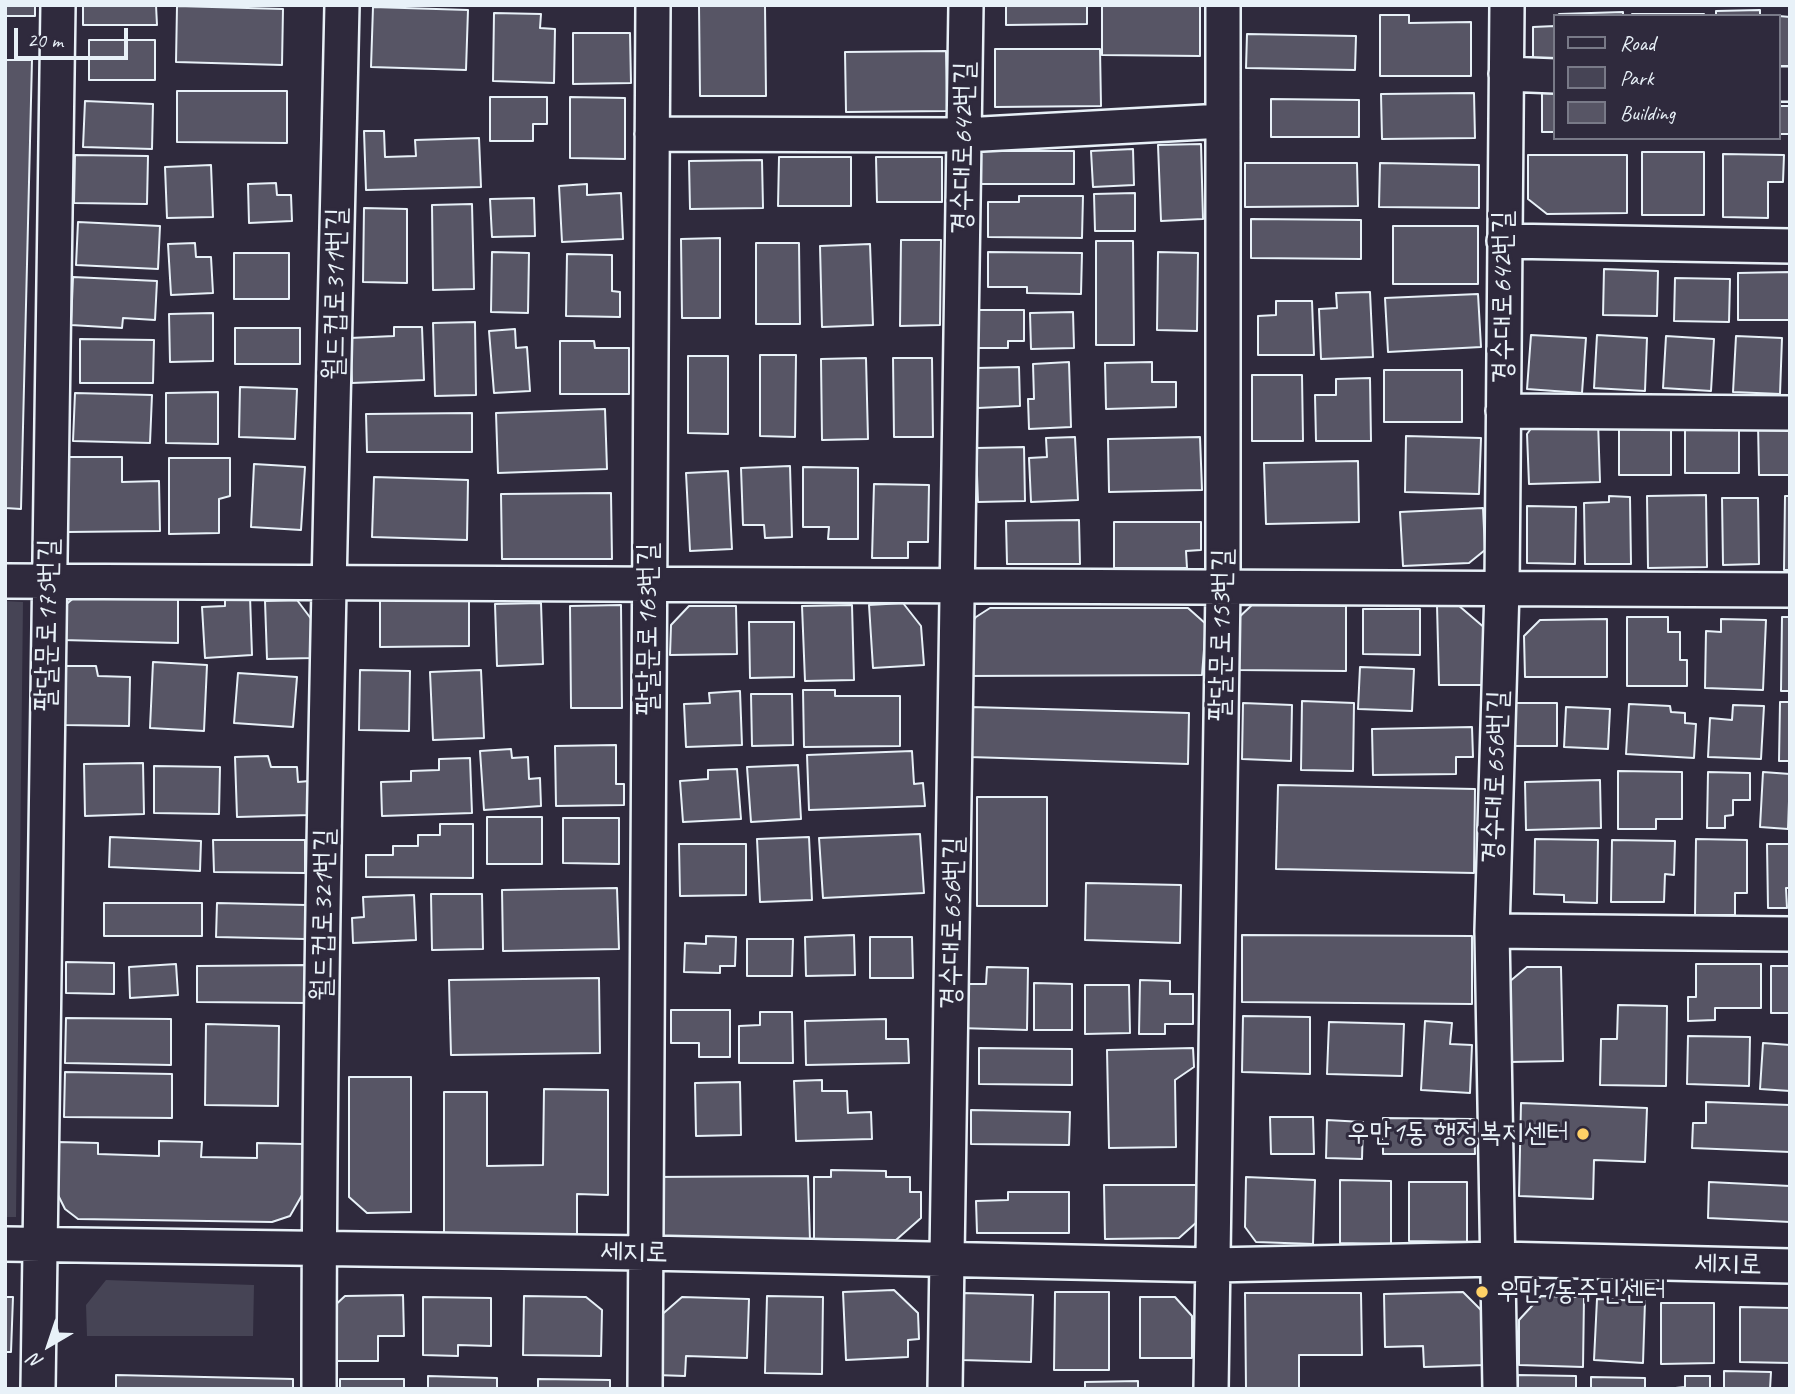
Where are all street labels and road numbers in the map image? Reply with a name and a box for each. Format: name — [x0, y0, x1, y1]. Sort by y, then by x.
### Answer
street label: 경수대로642번길 — [946, 61, 982, 235]
street label: 월드컵로311번길 — [318, 207, 354, 381]
street label: 경수대로642번길 — [1487, 211, 1521, 383]
street label: 팔달문로175번길 — [30, 538, 66, 712]
street label: 팔달문로163번길 — [632, 543, 666, 715]
street label: 팔달문로153번길 — [1204, 548, 1240, 722]
street label: 경수대로656번길 — [1476, 690, 1516, 864]
street label: 월드컵로321번길 — [306, 828, 342, 1002]
street label: 경수대로656번길 — [935, 836, 971, 1010]
street label: 세지로 — [600, 1236, 668, 1270]
street label: 세지로 — [1694, 1248, 1762, 1282]

